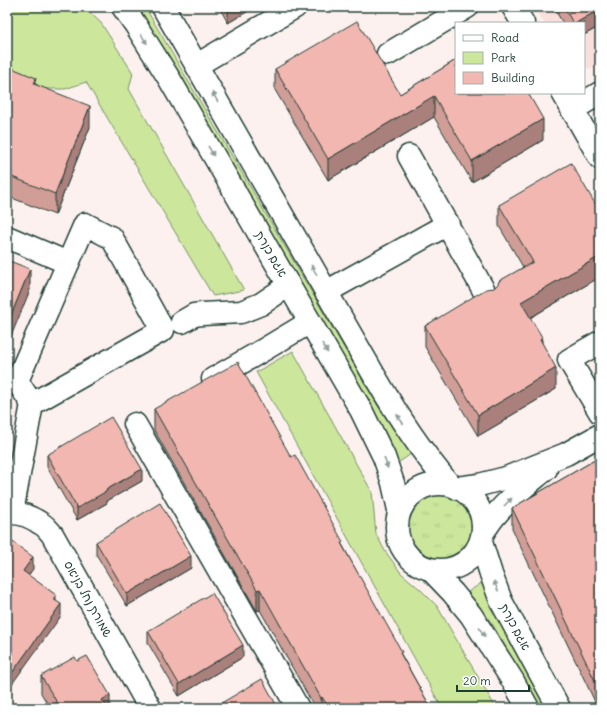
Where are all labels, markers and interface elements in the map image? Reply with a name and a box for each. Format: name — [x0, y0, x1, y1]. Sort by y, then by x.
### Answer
legend — [455, 22, 585, 94]
text: Road — [491, 30, 519, 45]
one-way arrow — [141, 34, 148, 45]
text: Park — [491, 50, 516, 65]
text: Building — [491, 70, 535, 85]
one-way arrow — [211, 91, 218, 103]
one-way arrow — [207, 145, 214, 157]
street label: אגם כנרת — [252, 228, 291, 280]
one-way arrow — [310, 265, 317, 276]
one-way arrow — [322, 342, 329, 354]
one-way arrow — [397, 413, 404, 425]
one-way arrow — [383, 458, 389, 470]
one-way arrow — [503, 497, 512, 507]
street label: שמורת נחל בניאס — [61, 558, 116, 640]
one-way arrow — [492, 580, 498, 592]
street label: אגם כנרת — [497, 601, 534, 653]
one-way arrow — [478, 627, 486, 637]
scale bar — [457, 667, 529, 693]
text: 20 m — [463, 673, 491, 688]

